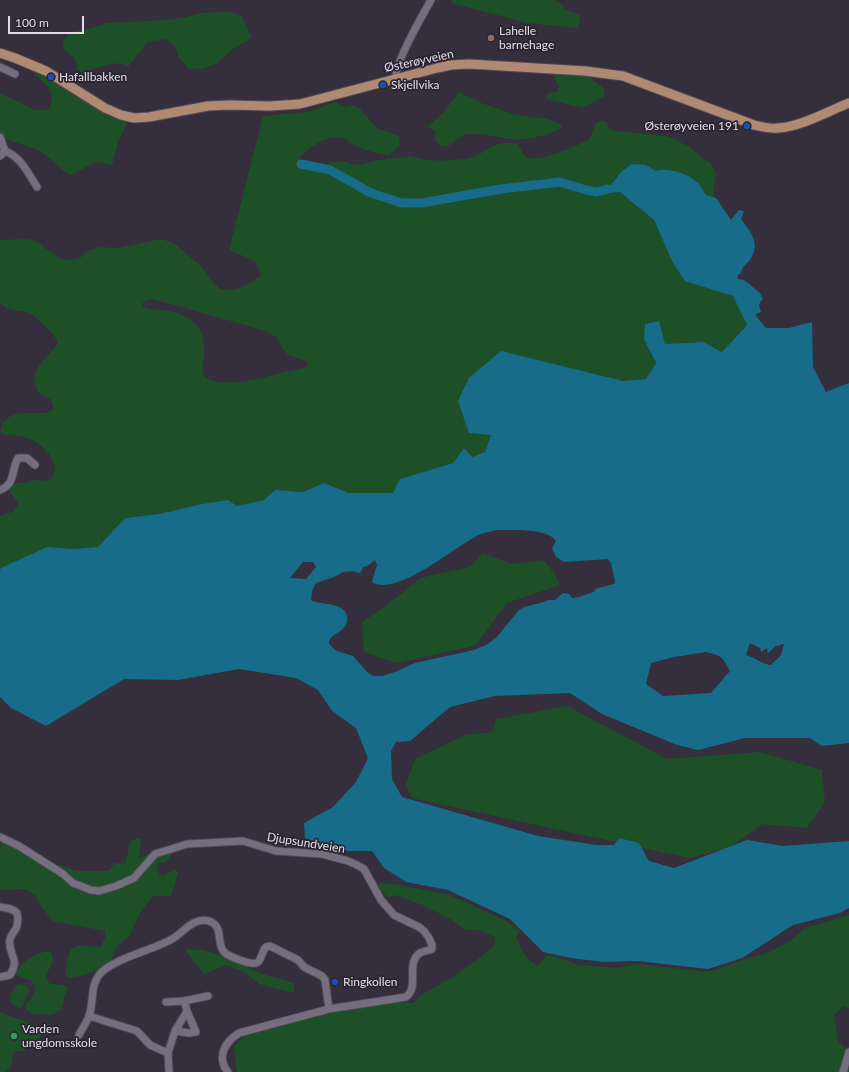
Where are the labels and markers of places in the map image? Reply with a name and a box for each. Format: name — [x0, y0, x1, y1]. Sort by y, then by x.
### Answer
place label: Lahelle barnehage — [499, 24, 554, 52]
marker: Lahelle barnehage — [486, 33, 496, 43]
place label: Hafallbakken — [59, 70, 127, 84]
marker: Hafallbakken — [46, 72, 56, 82]
place label: Skjellvika — [391, 78, 440, 92]
marker: Skjellvika — [378, 80, 388, 90]
place label: Østerøyveien 191 — [645, 119, 739, 133]
marker: Østerøyveien 191 — [742, 121, 752, 131]
place label: Ringkollen — [343, 975, 398, 989]
marker: Ringkollen — [330, 977, 340, 987]
place label: Varden ungdomsskole — [22, 1022, 97, 1050]
marker: Varden ungdomsskole — [9, 1031, 19, 1041]

